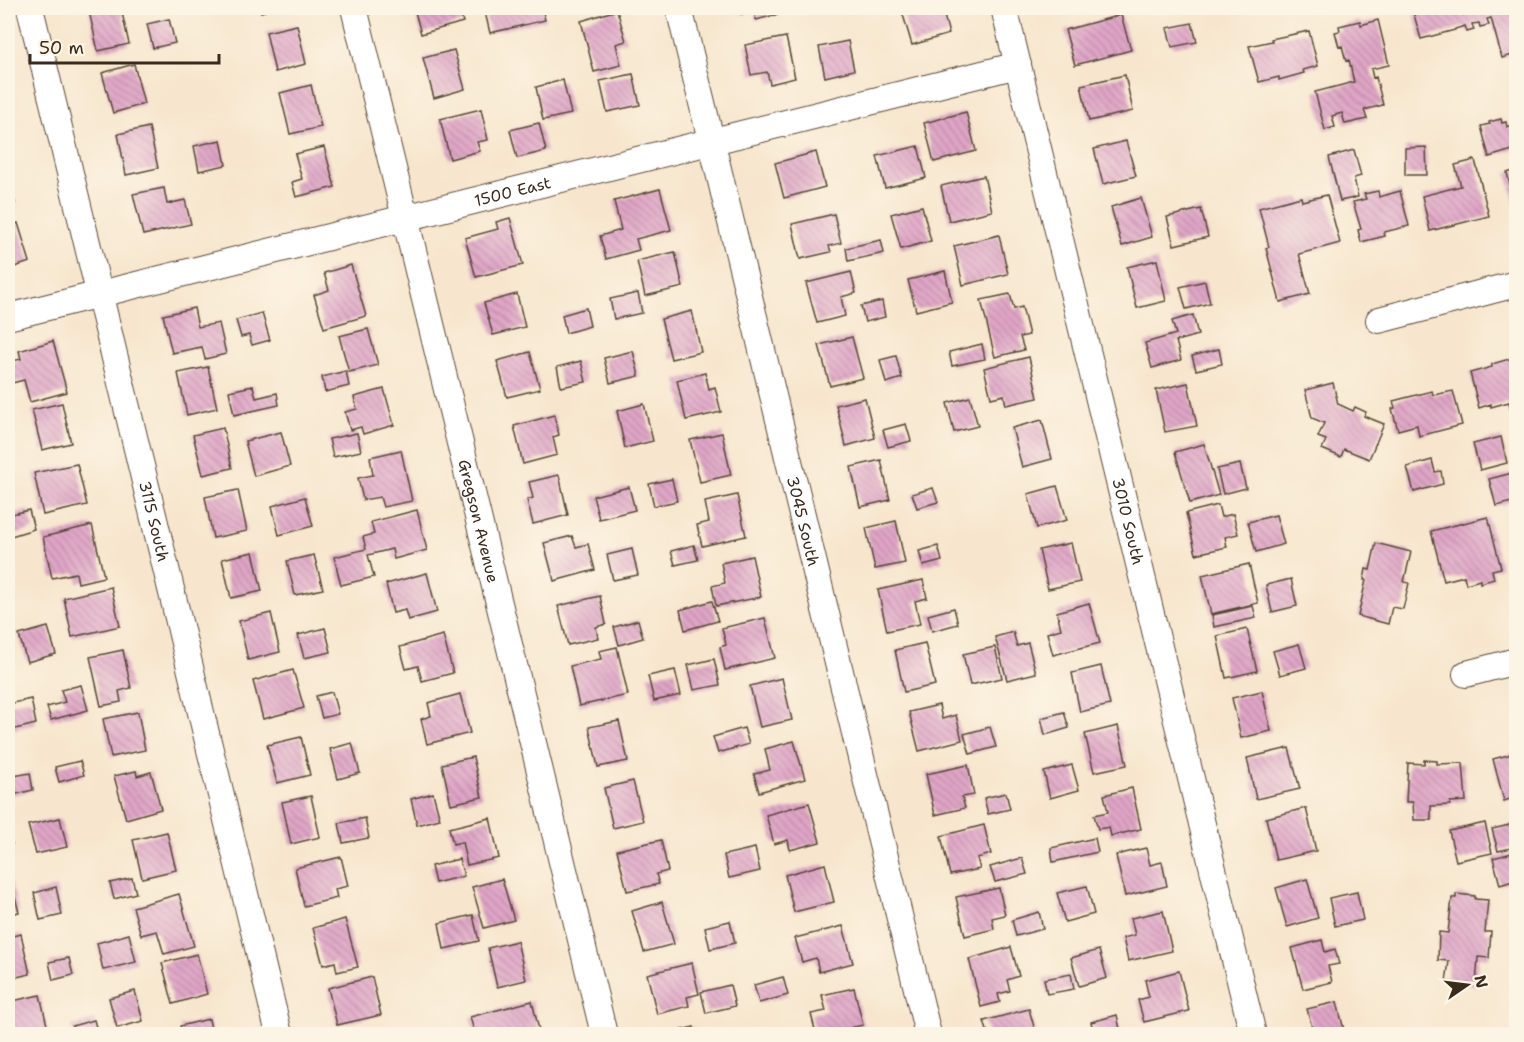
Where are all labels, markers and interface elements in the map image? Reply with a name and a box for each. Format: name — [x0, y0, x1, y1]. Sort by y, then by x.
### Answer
scale bar — [30, 27, 219, 65]
text: 50 m — [39, 36, 84, 60]
street label: 1500 East — [472, 172, 553, 211]
street label: Gregson Avenue — [453, 457, 504, 585]
street label: 3045 South — [782, 474, 824, 568]
street label: 3010 South — [1107, 476, 1149, 567]
street label: 3115 South — [134, 479, 174, 564]
north arrow — [1437, 955, 1497, 1015]
text: N — [1469, 973, 1493, 990]

